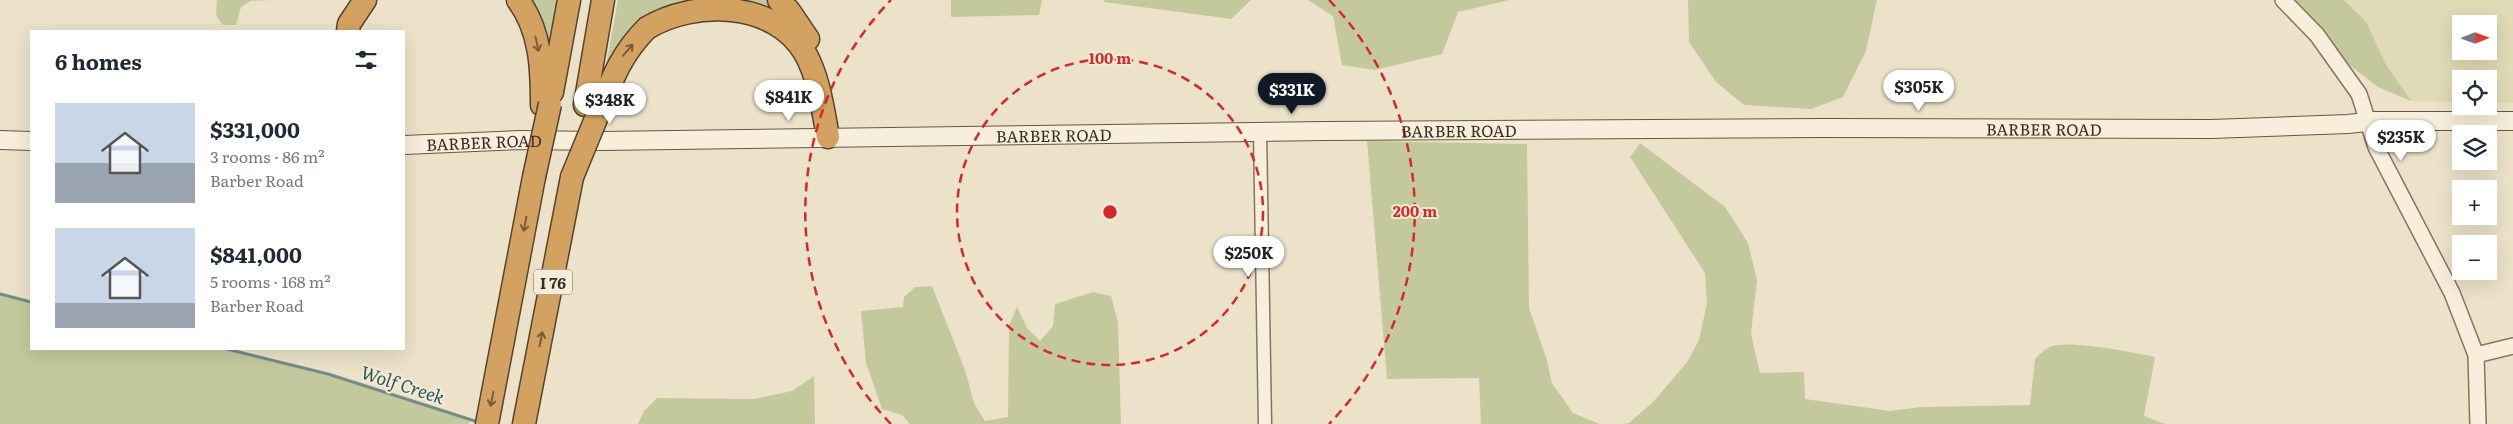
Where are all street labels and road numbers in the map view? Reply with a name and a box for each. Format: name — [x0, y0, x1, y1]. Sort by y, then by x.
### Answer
street label: BARBER ROAD — [1986, 116, 2102, 141]
street label: BARBER ROAD — [1401, 118, 1517, 143]
street label: BARBER ROAD — [996, 122, 1112, 148]
street label: BARBER ROAD — [426, 128, 542, 156]
road number: I 76 — [534, 270, 572, 294]

